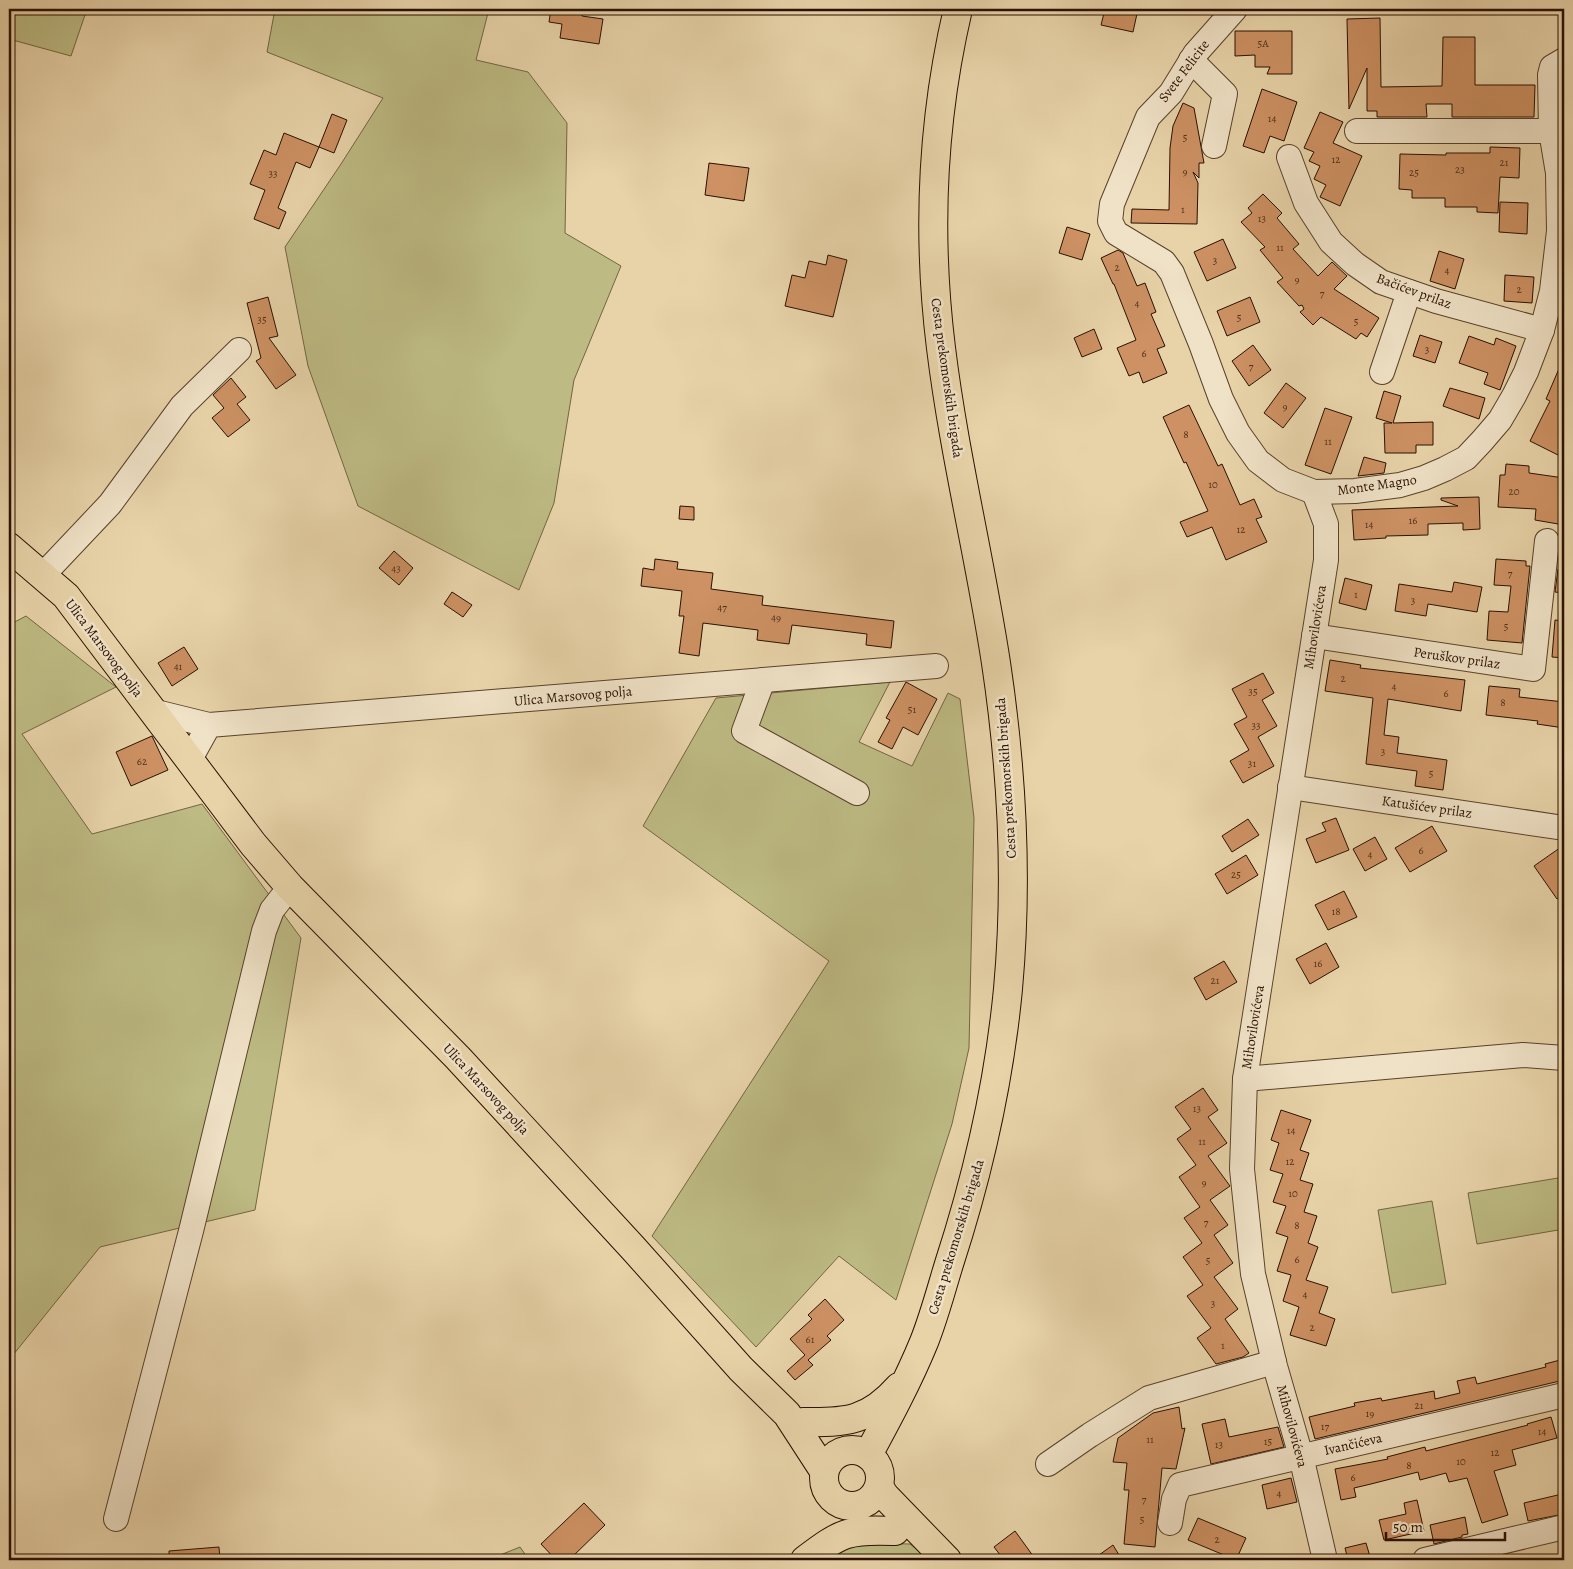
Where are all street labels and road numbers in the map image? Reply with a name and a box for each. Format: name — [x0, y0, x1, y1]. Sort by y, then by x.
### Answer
street label: Svete Felicite — [1154, 36, 1214, 106]
street label: Bačićev prilaz — [1374, 269, 1454, 313]
street label: Cesta prekomorskih brigada — [926, 297, 968, 460]
street label: Monte Magno — [1336, 470, 1418, 500]
street label: Mihovilovićeva — [1299, 583, 1331, 670]
street label: Ulica Marsovog polja — [61, 595, 148, 701]
street label: Peruškov prilaz — [1412, 643, 1502, 673]
street label: Ulica Marsovog polja — [513, 681, 633, 711]
street label: Cesta prekomorskih brigada — [991, 696, 1021, 859]
street label: Katušićev prilaz — [1381, 791, 1473, 823]
street label: Mihovilovićeva — [1237, 983, 1269, 1070]
street label: Ulica Marsovog polja — [439, 1039, 534, 1139]
street label: Cesta prekomorskih brigada — [923, 1157, 989, 1317]
street label: Mihovilovićeva — [1272, 1383, 1312, 1470]
street label: Ivančićeva — [1322, 1428, 1384, 1460]

